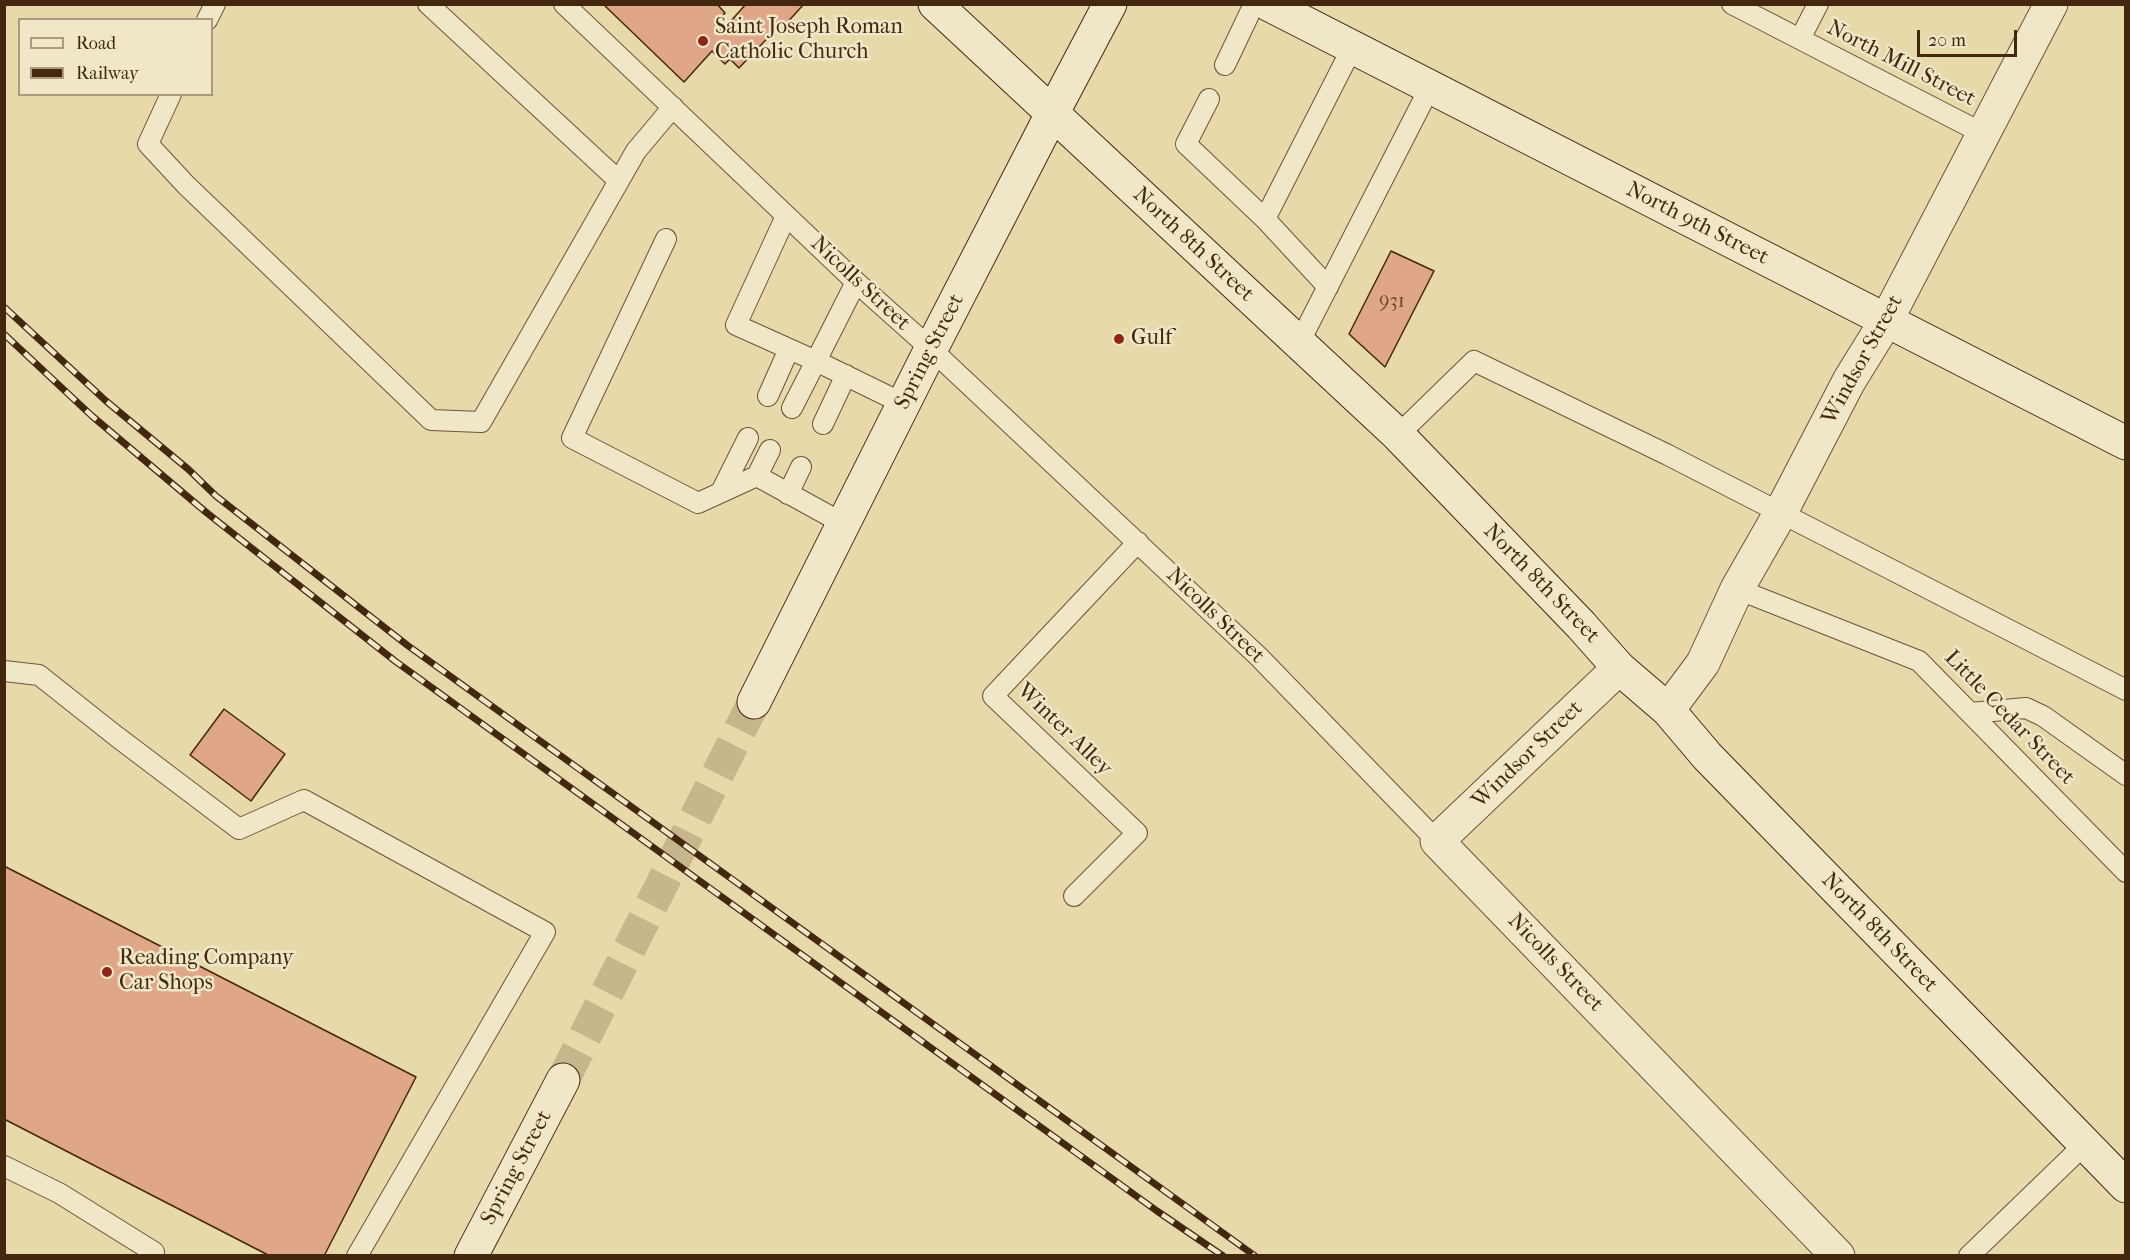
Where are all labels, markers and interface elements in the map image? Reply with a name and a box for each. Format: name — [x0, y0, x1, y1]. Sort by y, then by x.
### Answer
place label: Saint Joseph Roman Catholic Church — [715, 15, 903, 66]
street label: North Mill Street — [1822, 15, 1980, 113]
legend — [18, 18, 213, 96]
scale bar — [1920, 18, 2020, 56]
text: 20 m — [1928, 30, 1966, 51]
text: Road — [76, 33, 116, 54]
marker: Saint Joseph Roman Catholic Church — [696, 34, 710, 48]
text: Railway — [76, 63, 139, 84]
street label: North 9th Street — [1621, 177, 1773, 271]
street label: North 8th Street — [1127, 182, 1259, 308]
street label: Nicolls Street — [805, 231, 915, 337]
street label: Spring Street — [890, 290, 970, 414]
house number: 931 — [1379, 290, 1405, 314]
street label: Windsor Street — [1817, 291, 1909, 429]
place label: Gulf — [1131, 326, 1172, 352]
marker: Gulf — [1112, 332, 1126, 346]
street label: North 8th Street — [1477, 519, 1605, 649]
street label: Nicolls Street — [1160, 563, 1270, 669]
street label: Little Cedar Street — [1938, 645, 2080, 791]
street label: Winter Alley — [1011, 678, 1117, 782]
street label: Windsor Street — [1467, 696, 1589, 814]
street label: North 8th Street — [1815, 868, 1943, 998]
street label: Nicolls Street — [1502, 908, 1608, 1018]
place label: Reading Company Car Shops — [119, 946, 294, 998]
marker: Reading Company Car Shops — [100, 965, 114, 979]
street label: Spring Street — [476, 1106, 558, 1230]

